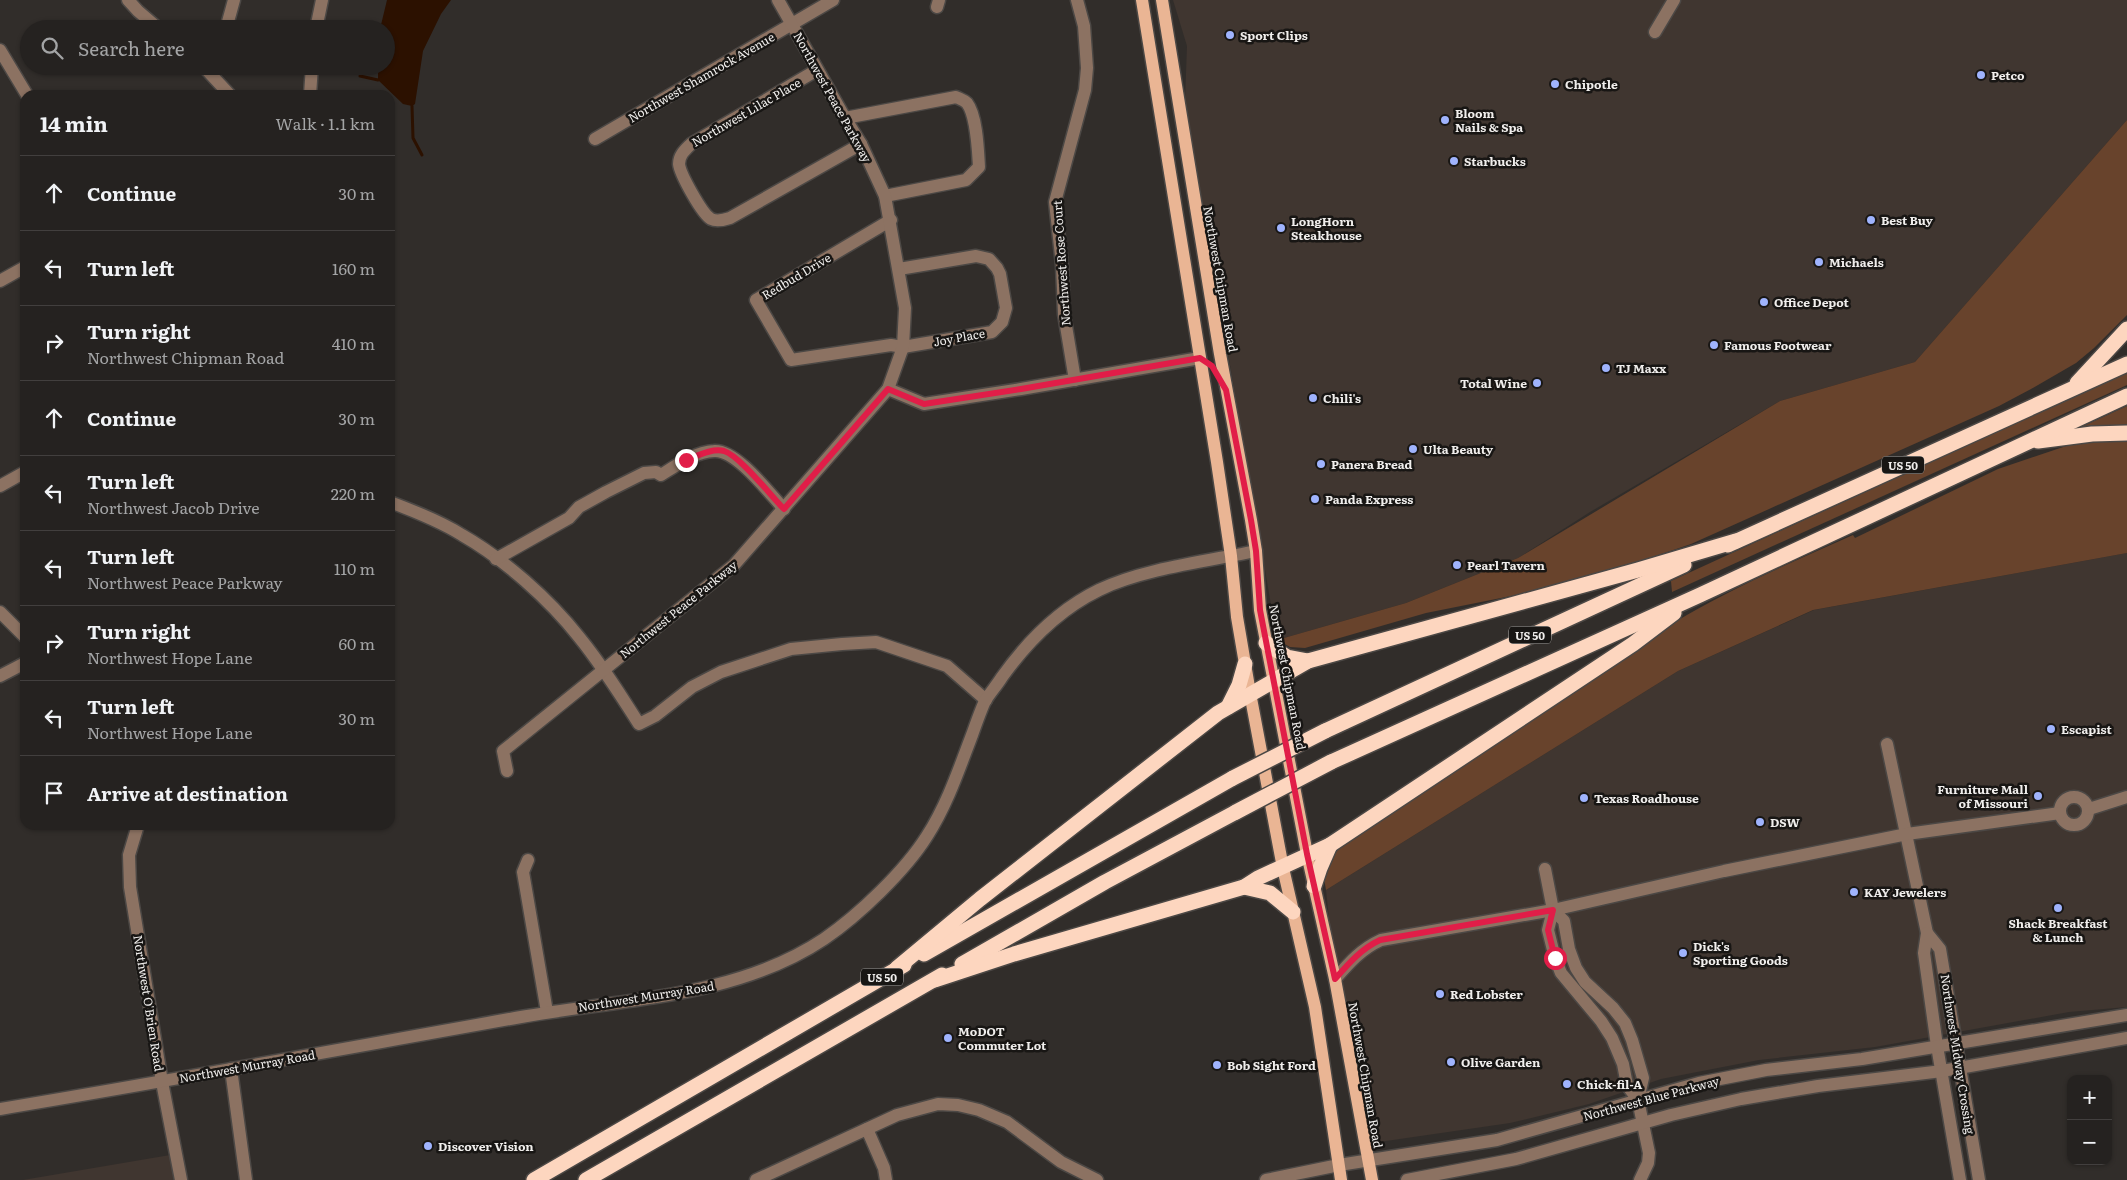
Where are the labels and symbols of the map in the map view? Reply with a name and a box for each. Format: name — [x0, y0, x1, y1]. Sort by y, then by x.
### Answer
place label: Sport Clips — [1240, 26, 1308, 44]
street label: Northwest Shamrock Avenue — [624, 28, 778, 126]
street label: Northwest Peace Parkway — [790, 29, 876, 166]
marker: Sport Clips — [1224, 29, 1236, 41]
place label: Petco — [1991, 66, 2025, 84]
marker: Petco — [1975, 69, 1987, 81]
street label: Northwest Lilac Place — [688, 73, 804, 151]
place label: Chipotle — [1565, 75, 1618, 93]
marker: Chipotle — [1549, 78, 1561, 90]
place label: Bloom Nails & Spa — [1455, 104, 1523, 136]
marker: Bloom Nails & Spa — [1439, 114, 1451, 126]
place label: Starbucks — [1464, 152, 1526, 170]
marker: Starbucks — [1448, 155, 1460, 167]
street label: Northwest Rose Court — [1048, 199, 1074, 326]
street label: Northwest Chipman Road — [1199, 205, 1243, 354]
place label: Best Buy — [1881, 211, 1934, 229]
place label: LongHorn Steakhouse — [1291, 212, 1362, 244]
marker: Best Buy — [1865, 214, 1877, 226]
marker: LongHorn Steakhouse — [1275, 222, 1287, 234]
street label: Redbud Drive — [758, 248, 834, 304]
place label: Michaels — [1829, 253, 1884, 271]
marker: Michaels — [1813, 256, 1825, 268]
place label: Office Depot — [1774, 293, 1850, 311]
marker: Office Depot — [1758, 296, 1770, 308]
street label: Joy Place — [932, 324, 986, 350]
place label: Famous Footwear — [1724, 336, 1832, 354]
marker: Famous Footwear — [1708, 339, 1720, 351]
place label: TJ Maxx — [1616, 359, 1667, 377]
marker: TJ Maxx — [1600, 362, 1612, 374]
place label: Total Wine — [1460, 374, 1527, 392]
marker: Total Wine — [1531, 377, 1543, 389]
place label: Chili's — [1323, 389, 1361, 407]
marker: Chili's — [1307, 392, 1319, 404]
place label: Ulta Beauty — [1423, 440, 1494, 458]
marker: Ulta Beauty — [1407, 443, 1419, 455]
route end — [675, 449, 698, 472]
place label: Panera Bread — [1331, 455, 1413, 473]
road number: US 50 — [1882, 456, 1924, 474]
marker: Panera Bread — [1315, 458, 1327, 470]
place label: Panda Express — [1325, 490, 1413, 508]
marker: Panda Express — [1309, 493, 1321, 505]
street label: Northwest Peace Parkway — [615, 556, 741, 662]
place label: Pearl Tavern — [1467, 556, 1545, 574]
marker: Pearl Tavern — [1451, 559, 1463, 571]
street label: Northwest Chipman Road — [1265, 603, 1311, 752]
road number: US 50 — [1509, 626, 1551, 644]
place label: Escapist — [2061, 720, 2112, 738]
marker: Escapist — [2045, 723, 2057, 735]
place label: Furniture Mall of Missouri — [1937, 780, 2029, 812]
place label: Texas Roadhouse — [1594, 789, 1699, 807]
marker: Furniture Mall of Missouri — [2032, 790, 2044, 802]
marker: Texas Roadhouse — [1578, 792, 1590, 804]
place label: DSW — [1770, 813, 1801, 831]
marker: DSW — [1754, 816, 1766, 828]
place label: KAY Jewelers — [1864, 883, 1946, 901]
marker: KAY Jewelers — [1848, 886, 1860, 898]
marker: Shack Breakfast & Lunch — [2052, 902, 2064, 914]
place label: Shack Breakfast & Lunch — [2009, 914, 2108, 946]
street label: Northwest O'Brien Road — [129, 933, 169, 1073]
place label: Dick's Sporting Goods — [1693, 937, 1788, 969]
route start — [1544, 947, 1567, 970]
marker: Dick's Sporting Goods — [1677, 947, 1689, 959]
road number: US 50 — [861, 969, 903, 986]
street label: Northwest Midway Crossing — [1936, 973, 1980, 1136]
street label: Northwest Murray Road — [577, 976, 716, 1016]
place label: Red Lobster — [1450, 985, 1523, 1003]
marker: Red Lobster — [1434, 988, 1446, 1000]
street label: Northwest Chipman Road — [1344, 1001, 1388, 1150]
place label: MoDOT Commuter Lot — [958, 1022, 1047, 1054]
marker: MoDOT Commuter Lot — [942, 1032, 954, 1044]
street label: Northwest Murray Road — [178, 1045, 317, 1087]
place label: Olive Garden — [1461, 1053, 1541, 1071]
place label: Bob Sight Ford — [1227, 1056, 1316, 1074]
marker: Olive Garden — [1445, 1056, 1457, 1068]
marker: Bob Sight Ford — [1211, 1059, 1223, 1071]
street label: Northwest Blue Parkway — [1581, 1071, 1721, 1125]
place label: Chick-fil-A — [1577, 1075, 1642, 1093]
marker: Chick-fil-A — [1561, 1078, 1573, 1090]
place label: Discover Vision — [438, 1137, 534, 1155]
marker: Discover Vision — [422, 1140, 434, 1152]

